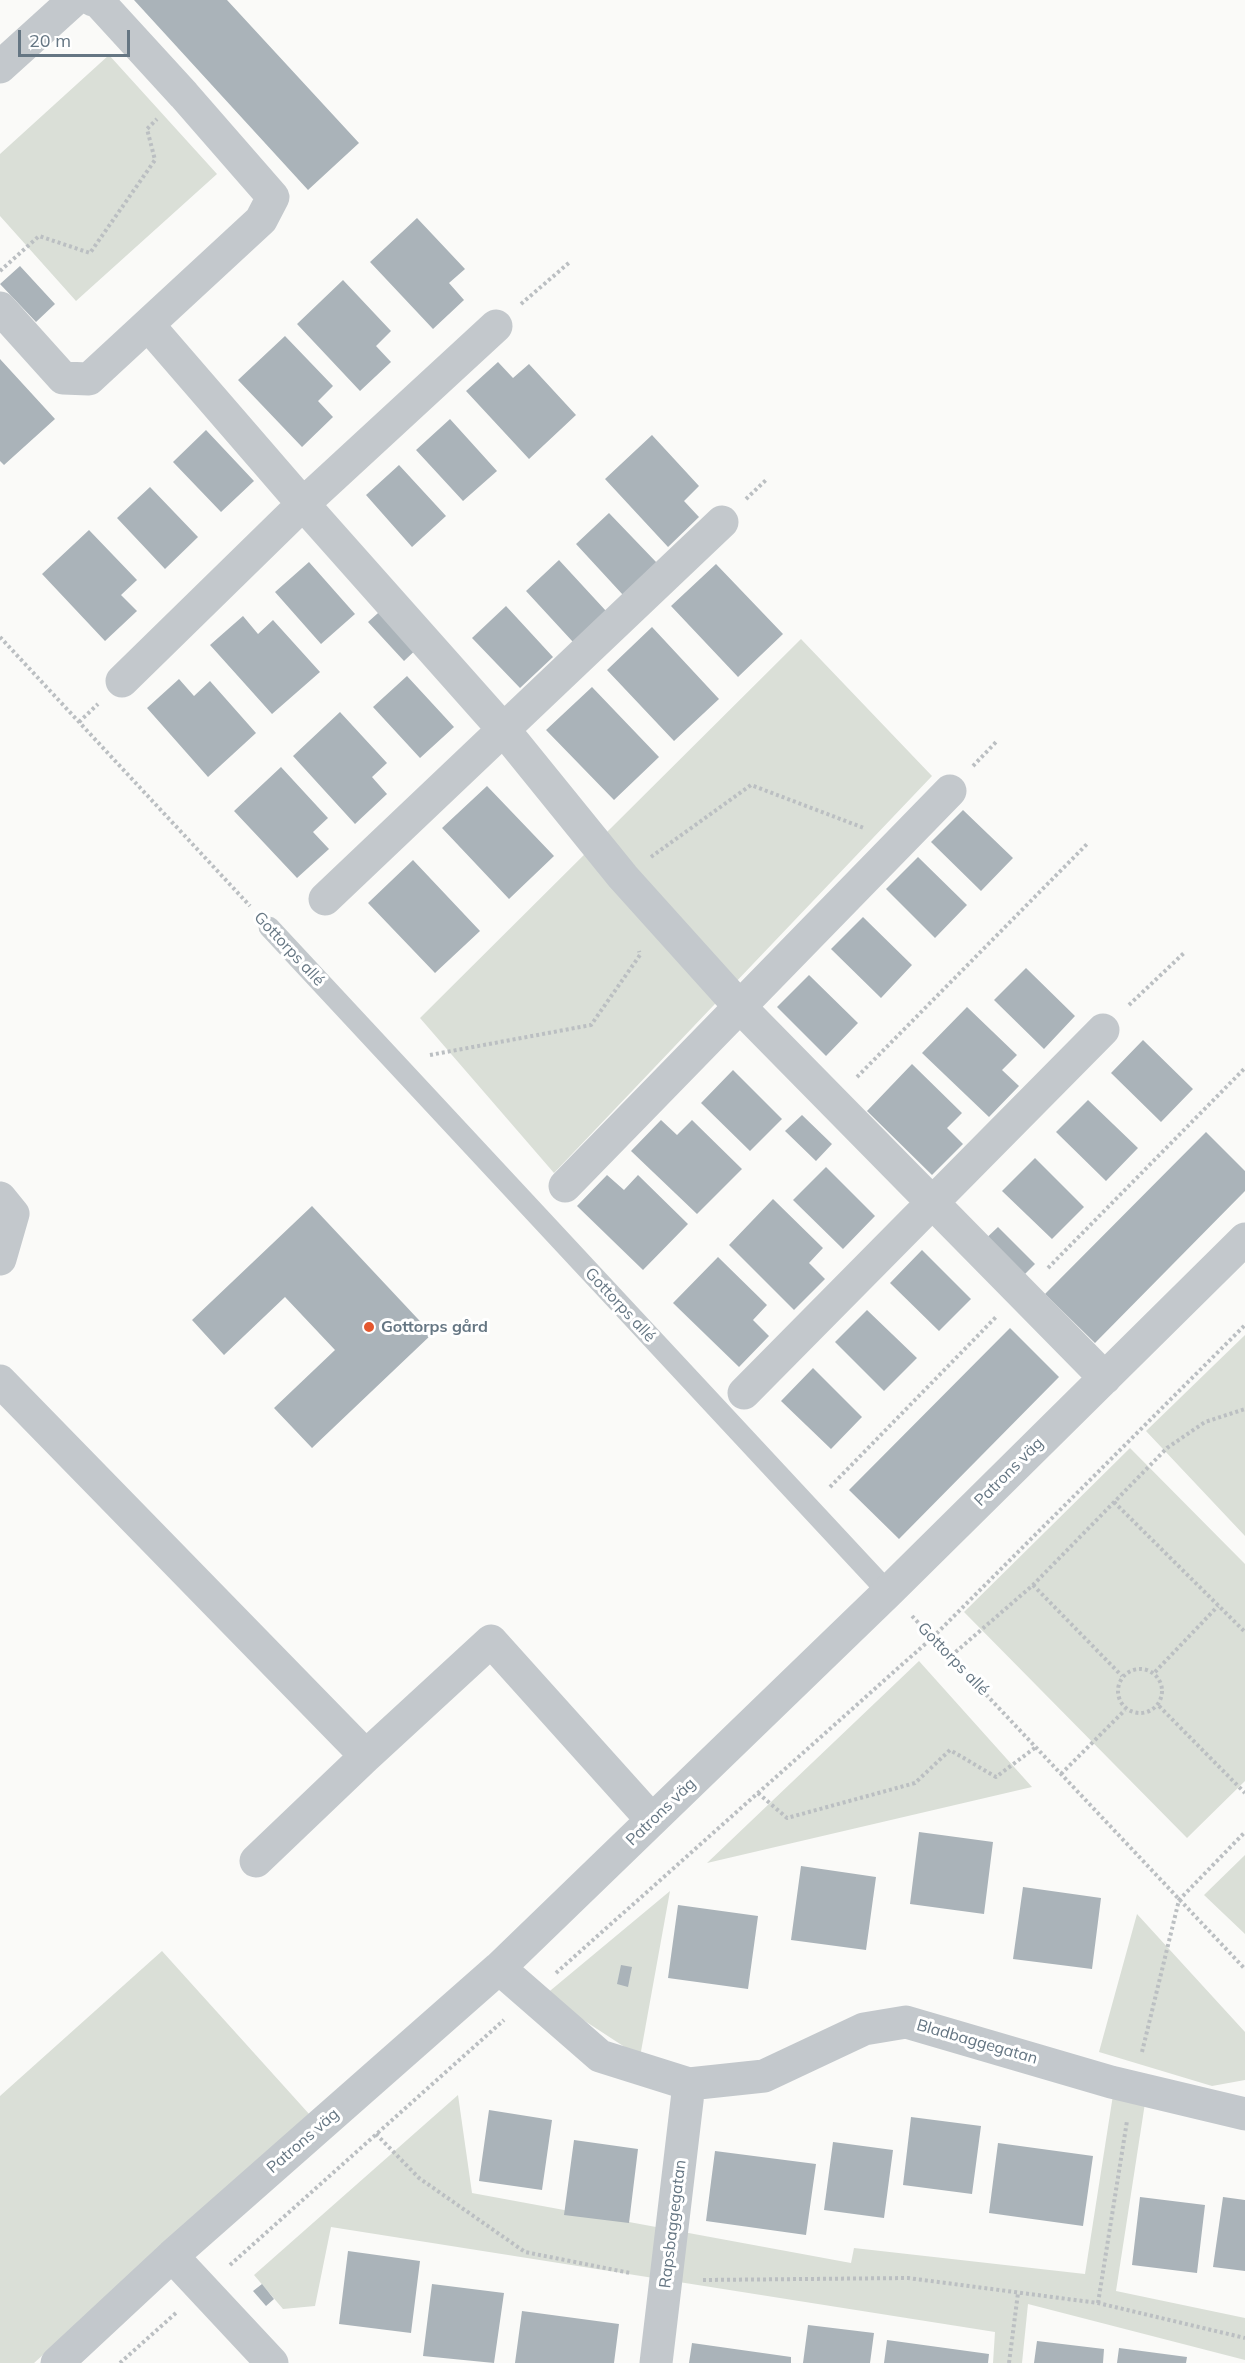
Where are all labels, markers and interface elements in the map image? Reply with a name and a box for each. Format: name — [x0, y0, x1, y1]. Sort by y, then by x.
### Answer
scale bar — [21, 18, 134, 56]
text: 20 m — [29, 29, 71, 52]
street label: Gottorps allé — [250, 908, 328, 990]
street label: Gottorps allé — [581, 1264, 659, 1346]
place label: Gottorps gård — [381, 1317, 488, 1337]
marker: Gottorps gård — [362, 1320, 376, 1334]
street label: Patrons väg — [971, 1434, 1047, 1510]
street label: Gottorps allé — [913, 1618, 993, 1700]
street label: Patrons väg — [622, 1774, 700, 1850]
street label: Bladbaggegatan — [914, 2016, 1040, 2068]
street label: Patrons väg — [263, 2104, 343, 2178]
street label: Rapsbaggegatan — [656, 2159, 690, 2289]

